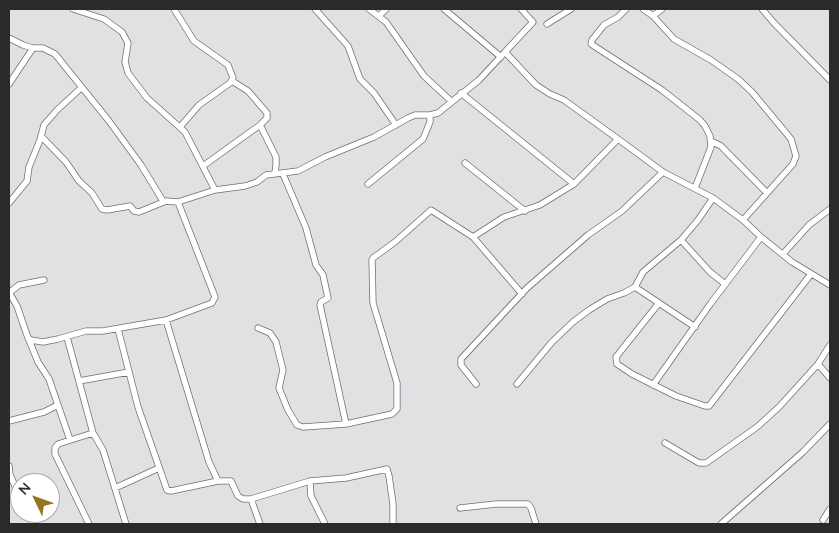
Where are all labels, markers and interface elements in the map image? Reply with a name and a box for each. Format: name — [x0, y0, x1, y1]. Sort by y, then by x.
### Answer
north arrow — [10, 473, 60, 523]
text: N — [14, 479, 35, 498]

